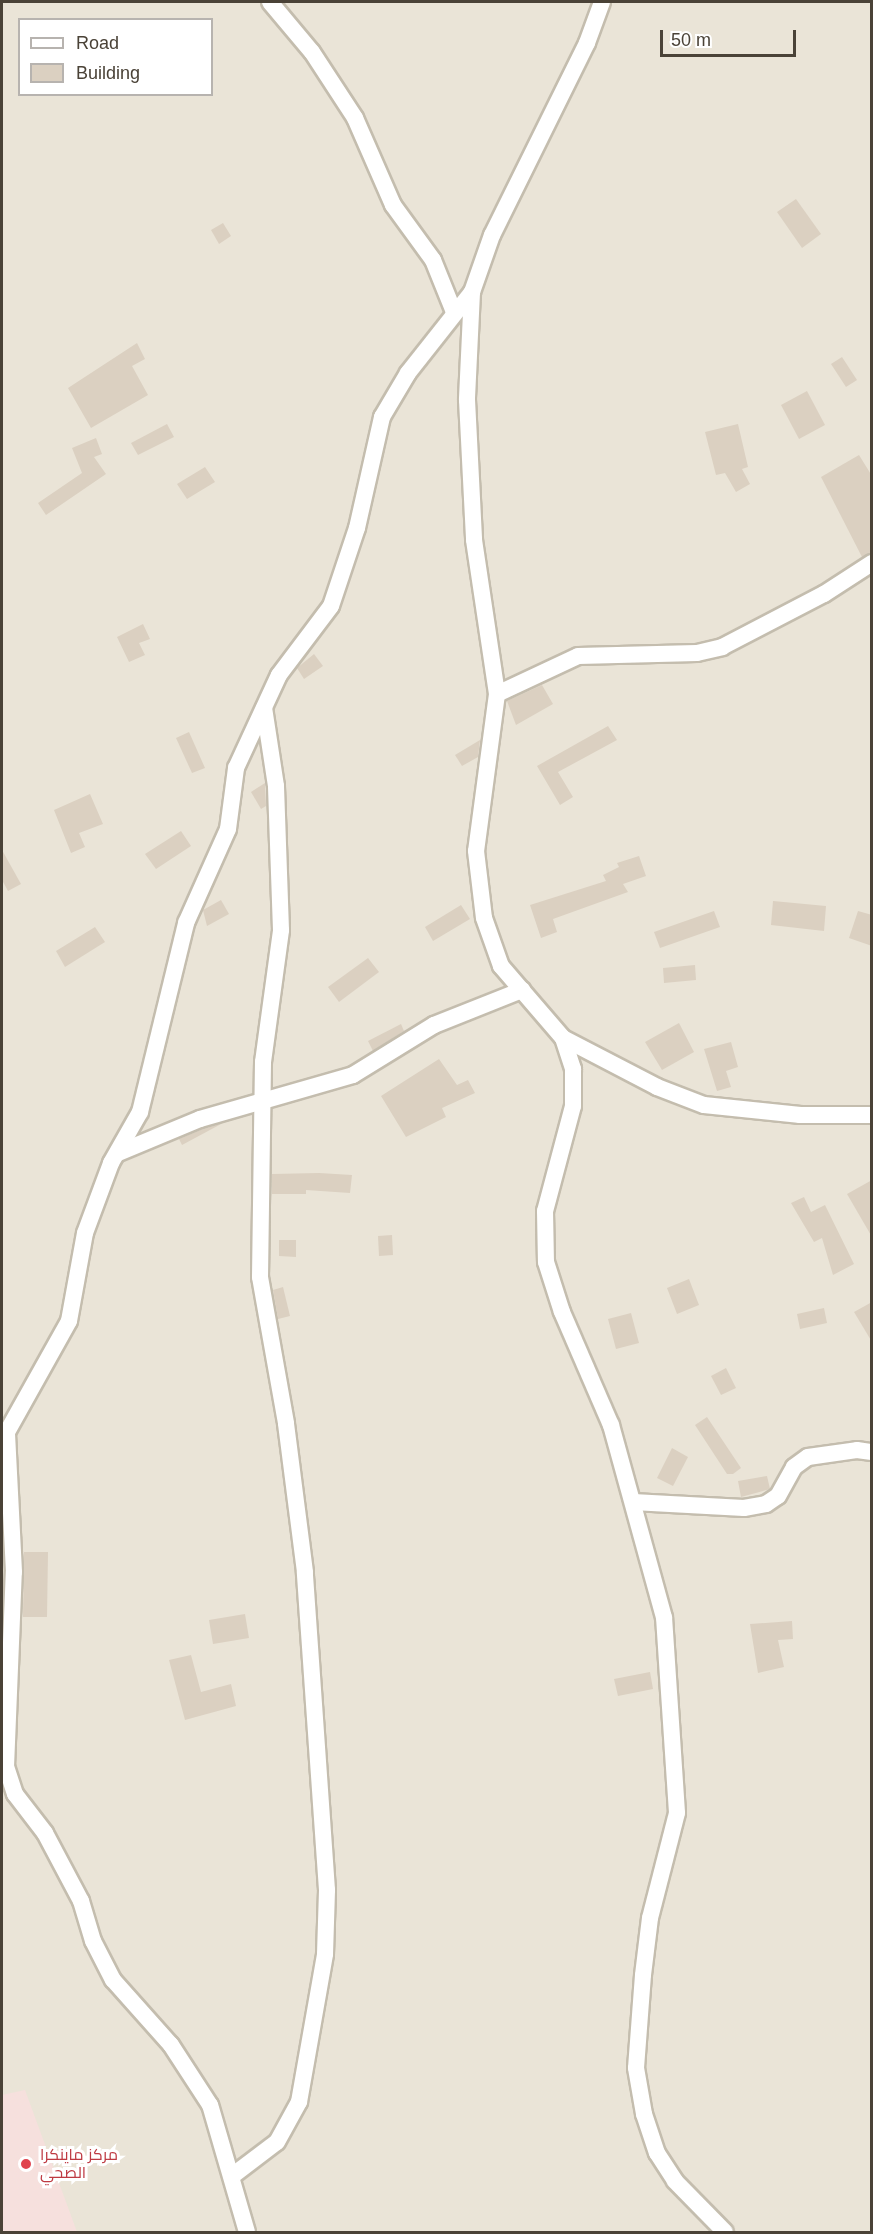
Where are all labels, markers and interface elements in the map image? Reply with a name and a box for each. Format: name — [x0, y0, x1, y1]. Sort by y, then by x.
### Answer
legend — [18, 18, 213, 96]
scale bar — [663, 18, 800, 56]
text: 50 m — [671, 30, 711, 50]
text: Road — [76, 33, 119, 53]
text: Building — [76, 63, 140, 83]
place label: مركز ماينكرا الصحي — [40, 2145, 118, 2183]
marker: مركز ماينكرا الصحي — [17, 2155, 35, 2173]

